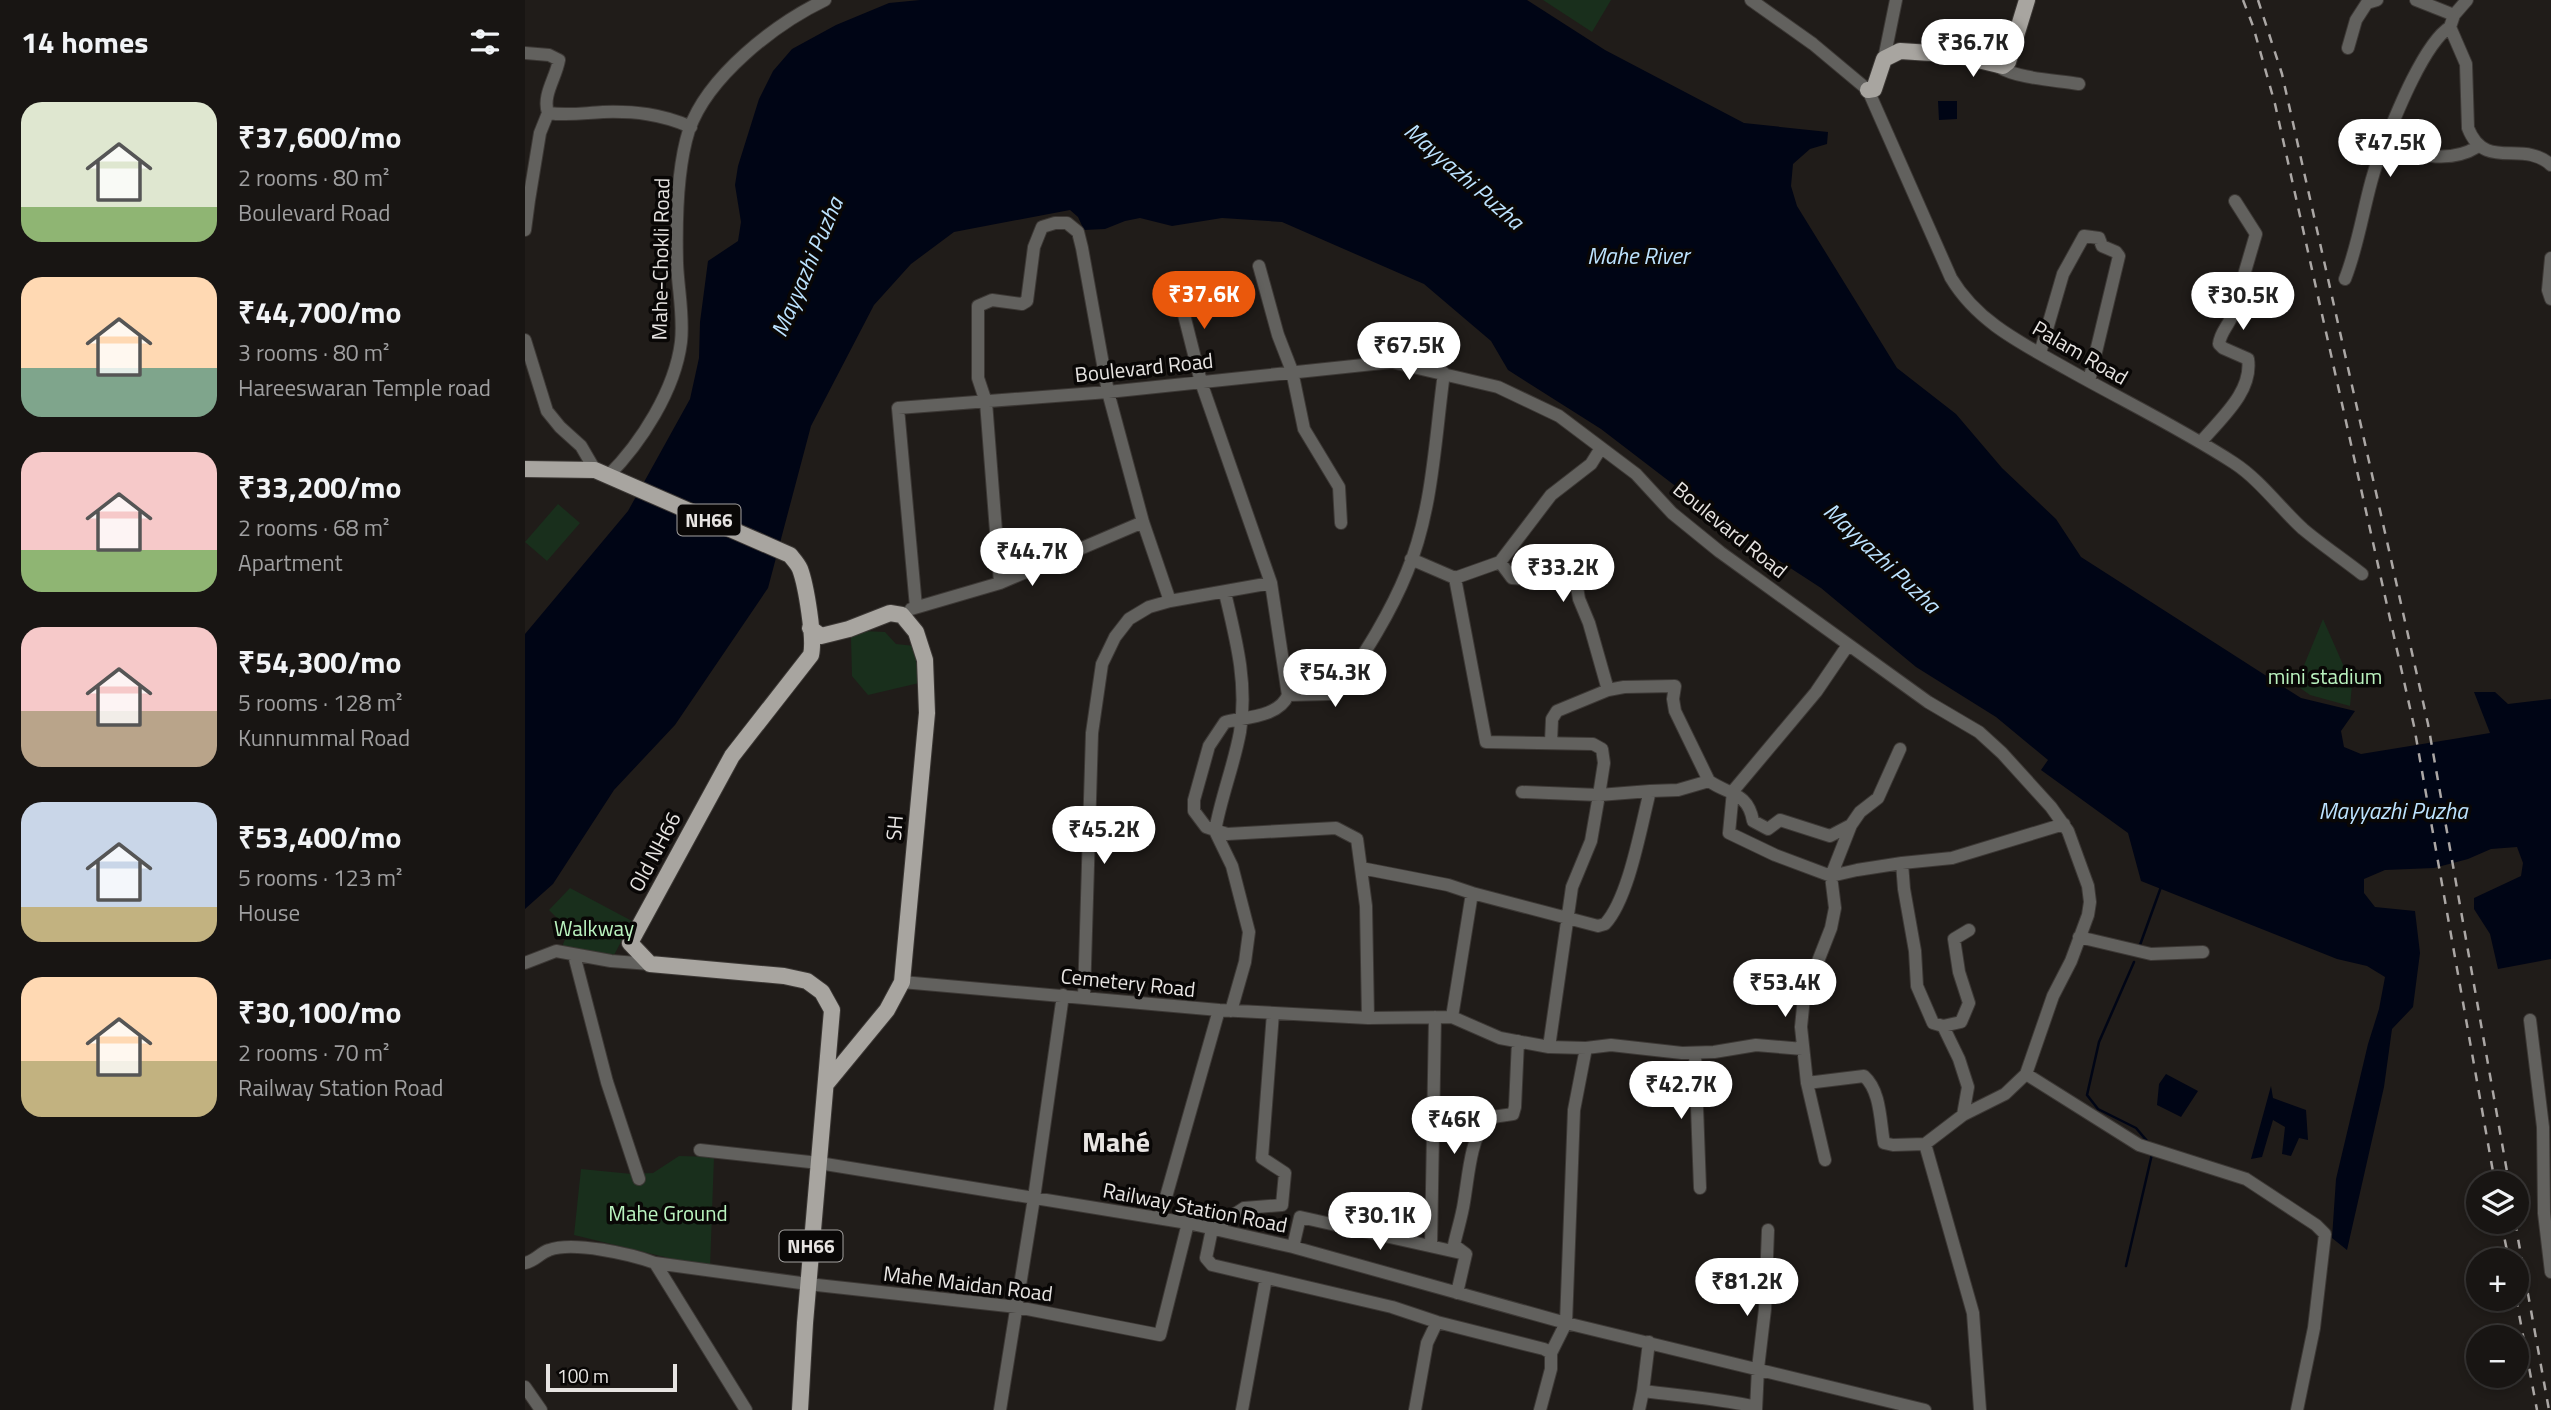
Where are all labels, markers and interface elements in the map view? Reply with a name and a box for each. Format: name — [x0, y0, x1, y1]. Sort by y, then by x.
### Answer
text: 14 homes — [21, 19, 148, 65]
pin: ₹36.7K — [1916, 20, 2030, 79]
icon: filters — [466, 23, 504, 61]
text: ₹36.7K — [1937, 24, 2009, 59]
text: ₹37,600/mo — [238, 114, 402, 160]
water label: Mayyazhi Puzha — [1397, 114, 1533, 239]
pin: ₹47.5K — [2333, 120, 2447, 179]
text: ₹47.5K — [2354, 124, 2426, 159]
icon: home — [77, 130, 161, 214]
text: 2 rooms · 80 m² — [238, 160, 389, 195]
street label: Mahe-Chokli Road — [643, 177, 677, 341]
water label: Mayyazhi Puzha — [761, 190, 852, 342]
text: Boulevard Road — [238, 195, 390, 230]
water label: Mahe River — [1587, 238, 1692, 273]
pin: ₹37.6K — [1147, 272, 1261, 331]
pin: ₹30.5K — [2186, 272, 2300, 332]
text: ₹37.6K — [1168, 276, 1240, 311]
text: ₹30.5K — [2207, 277, 2279, 312]
text: ₹44,700/mo — [238, 289, 402, 335]
icon: home — [77, 305, 161, 389]
street label: Palam Road — [2027, 312, 2134, 392]
pin: ₹67.5K — [1352, 322, 1466, 382]
text: ₹67.5K — [1373, 327, 1445, 362]
text: 3 rooms · 80 m² — [238, 335, 389, 370]
street label: Boulevard Road — [1073, 344, 1215, 390]
text: Hareeswaran Temple road — [238, 370, 491, 405]
text: ₹33,200/mo — [238, 464, 402, 510]
street label: Boulevard Road — [1667, 473, 1795, 585]
icon: home — [77, 480, 161, 564]
water label: Mayyazhi Puzha — [1816, 494, 1950, 622]
road number: NH66 — [677, 505, 741, 536]
text: 2 rooms · 68 m² — [238, 510, 389, 545]
pin: ₹44.7K — [975, 528, 1089, 588]
text: ₹44.7K — [996, 533, 1068, 568]
pin: ₹33.2K — [1506, 544, 1620, 604]
text: Apartment — [238, 545, 343, 580]
text: ₹33.2K — [1527, 549, 1599, 584]
text: ₹54,300/mo — [238, 639, 402, 685]
pin: ₹54.3K — [1278, 650, 1392, 709]
text: ₹54.3K — [1299, 654, 1371, 689]
icon: home — [77, 655, 161, 739]
park label: mini stadium — [2268, 660, 2382, 692]
text: 5 rooms · 128 m² — [238, 685, 402, 720]
text: Kunnummal Road — [238, 720, 410, 755]
water label: Mayyazhi Puzha — [2319, 793, 2469, 828]
street label: Old NH66 — [620, 806, 689, 897]
pin: ₹45.2K — [1047, 806, 1161, 866]
text: ₹45.2K — [1068, 811, 1140, 846]
text: ₹53,400/mo — [238, 814, 402, 860]
street label: SH — [877, 814, 911, 842]
icon: home — [77, 830, 161, 914]
text: 5 rooms · 123 m² — [238, 860, 402, 895]
text: House — [238, 895, 300, 930]
park label: Walkway — [554, 912, 634, 944]
street label: Cemetery Road — [1059, 959, 1197, 1005]
pin: ₹53.4K — [1728, 960, 1842, 1019]
text: ₹53.4K — [1749, 964, 1821, 999]
text: ₹30,100/mo — [238, 989, 402, 1035]
icon: home — [77, 1005, 161, 1089]
text: 2 rooms · 70 m² — [238, 1035, 389, 1070]
pin: ₹42.7K — [1624, 1062, 1738, 1121]
text: ₹42.7K — [1645, 1066, 1717, 1101]
text: Railway Station Road — [238, 1070, 443, 1105]
pin: ₹46K — [1413, 1096, 1495, 1156]
text: ₹46K — [1428, 1101, 1480, 1136]
district label: Mahé — [1082, 1120, 1150, 1163]
map controls — [2466, 1171, 2529, 1388]
button: layers — [2466, 1171, 2529, 1234]
street label: Railway Station Road — [1100, 1173, 1290, 1241]
pin: ₹30.1K — [1323, 1192, 1437, 1252]
park label: Mahe Ground — [608, 1197, 728, 1229]
text: ₹30.1K — [1344, 1197, 1416, 1232]
road number: NH66 — [779, 1230, 843, 1262]
button: + — [2466, 1248, 2529, 1311]
street label: Mahe Maidan Road — [882, 1257, 1055, 1309]
pin: ₹81.2K — [1690, 1258, 1804, 1318]
text: ₹81.2K — [1711, 1263, 1783, 1298]
button: − — [2466, 1325, 2529, 1388]
scale bar — [546, 1361, 677, 1393]
text: 100 m — [557, 1361, 609, 1390]

